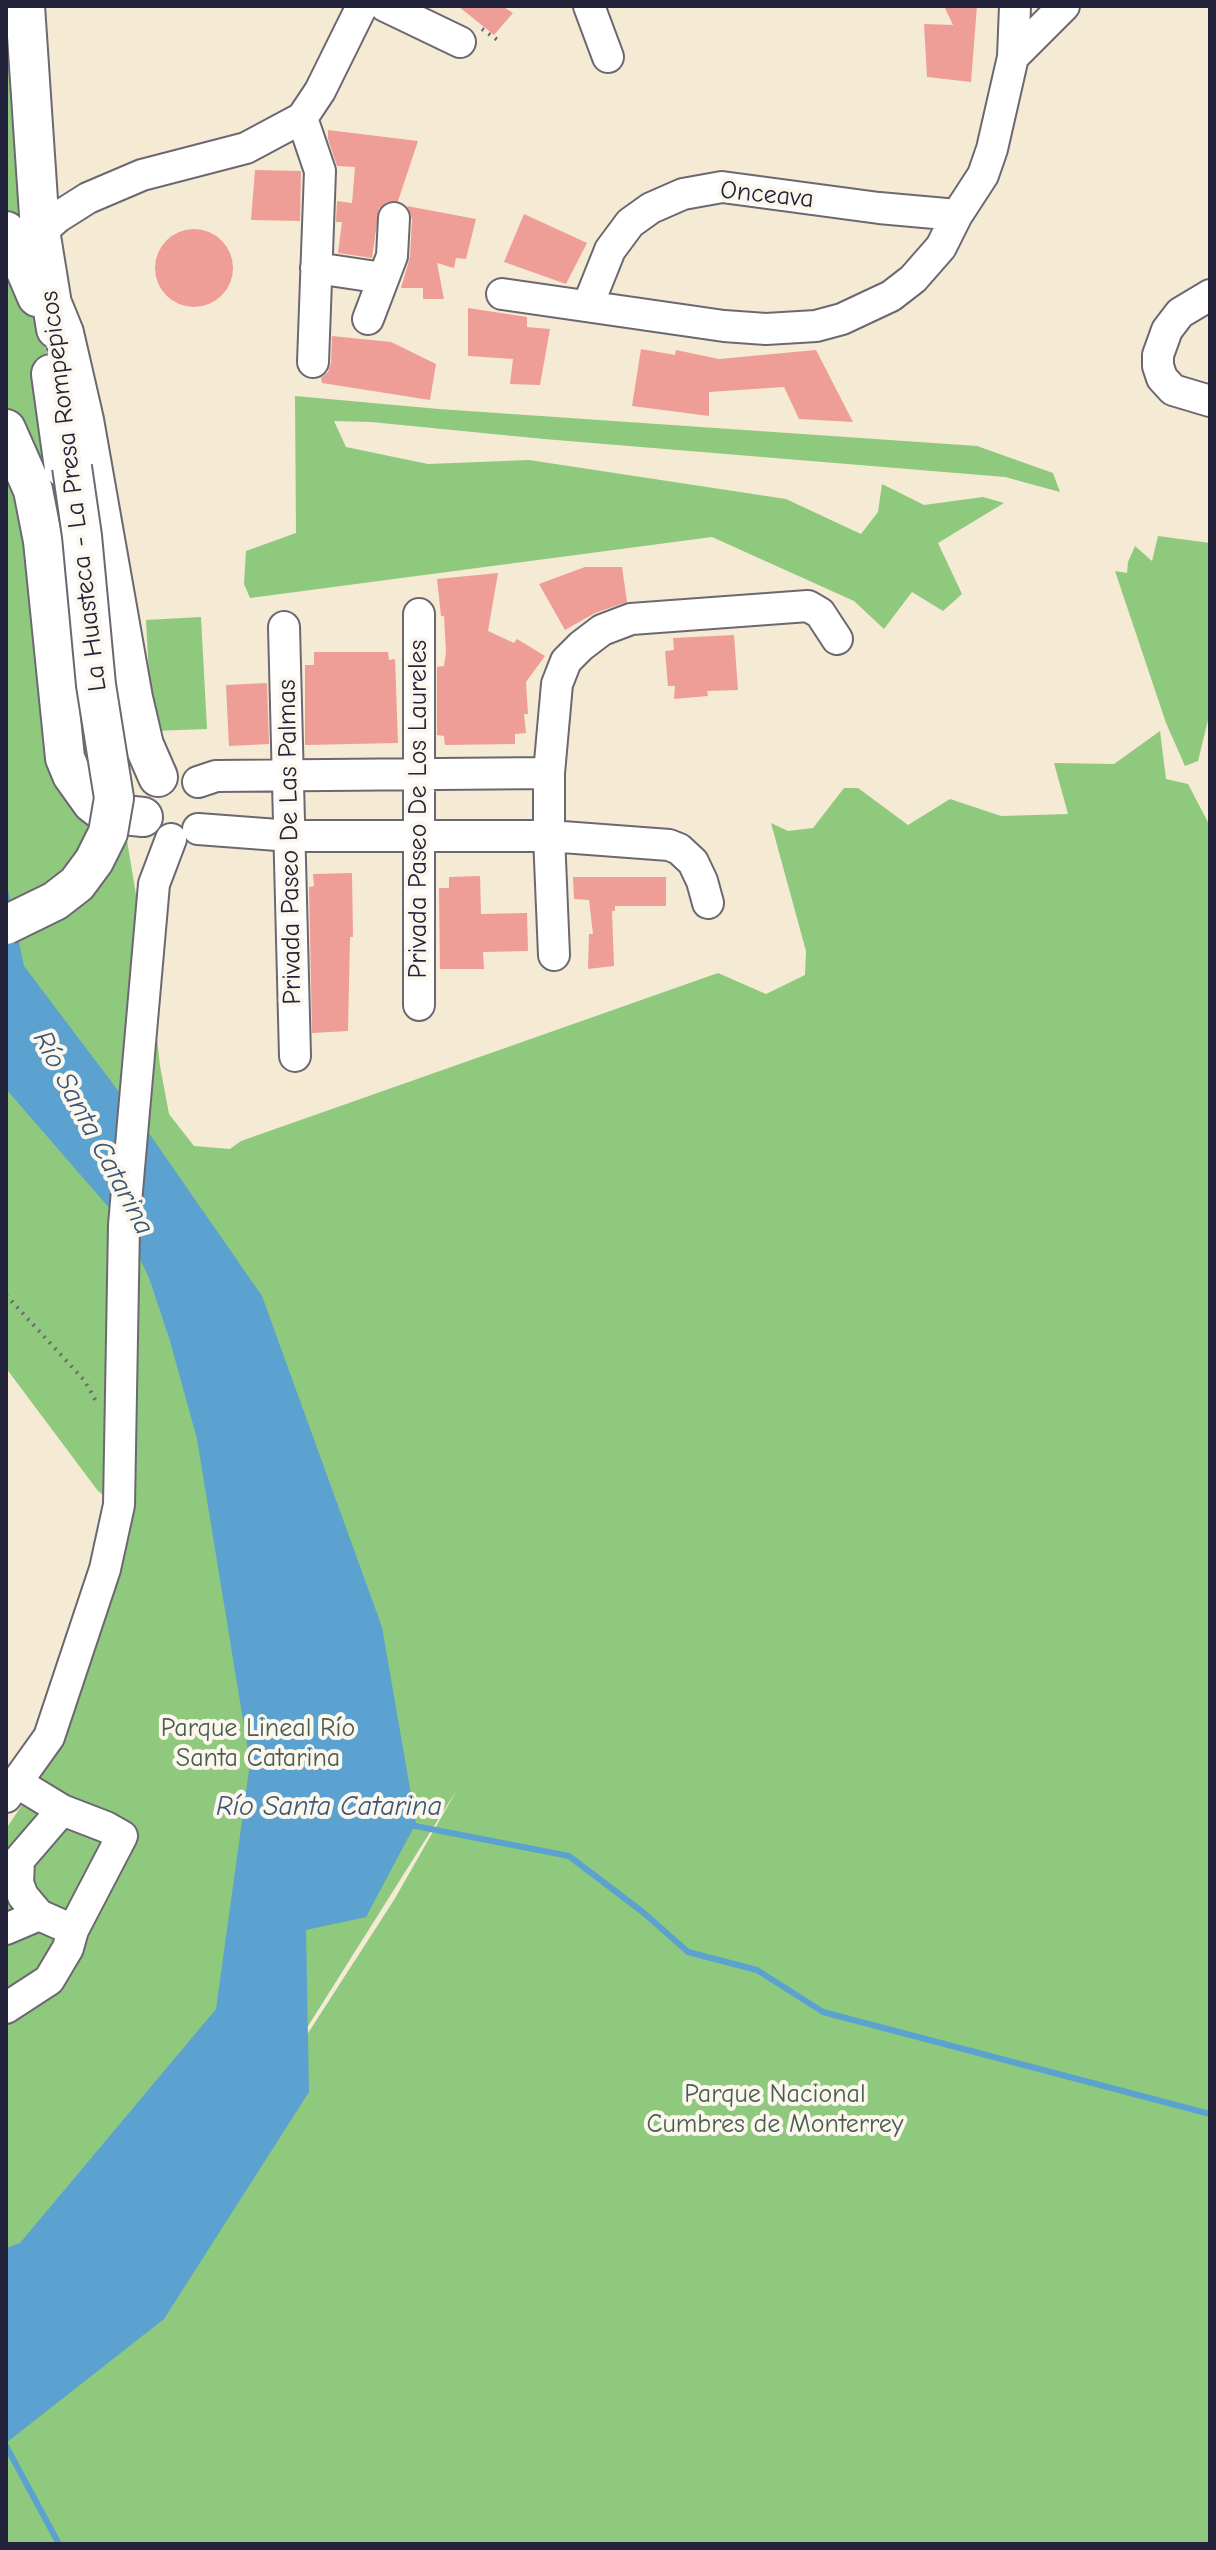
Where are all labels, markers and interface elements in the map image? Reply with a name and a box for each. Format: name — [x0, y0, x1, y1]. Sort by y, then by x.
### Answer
street label: Onceava — [719, 175, 815, 215]
street label: La Huasteca - La Presa Rompepicos — [34, 289, 114, 693]
street label: Privada Paseo De Los Laureles — [403, 640, 435, 978]
street label: Privada Paseo De Las Palmas — [272, 679, 308, 1005]
water label: Río Santa Catarina — [25, 1025, 161, 1241]
park label: Parque Lineal Río Santa Catarina — [161, 1713, 355, 1774]
water label: Río Santa Catarina — [216, 1790, 442, 1824]
park label: Parque Nacional Cumbres de Monterrey — [647, 2079, 903, 2140]

